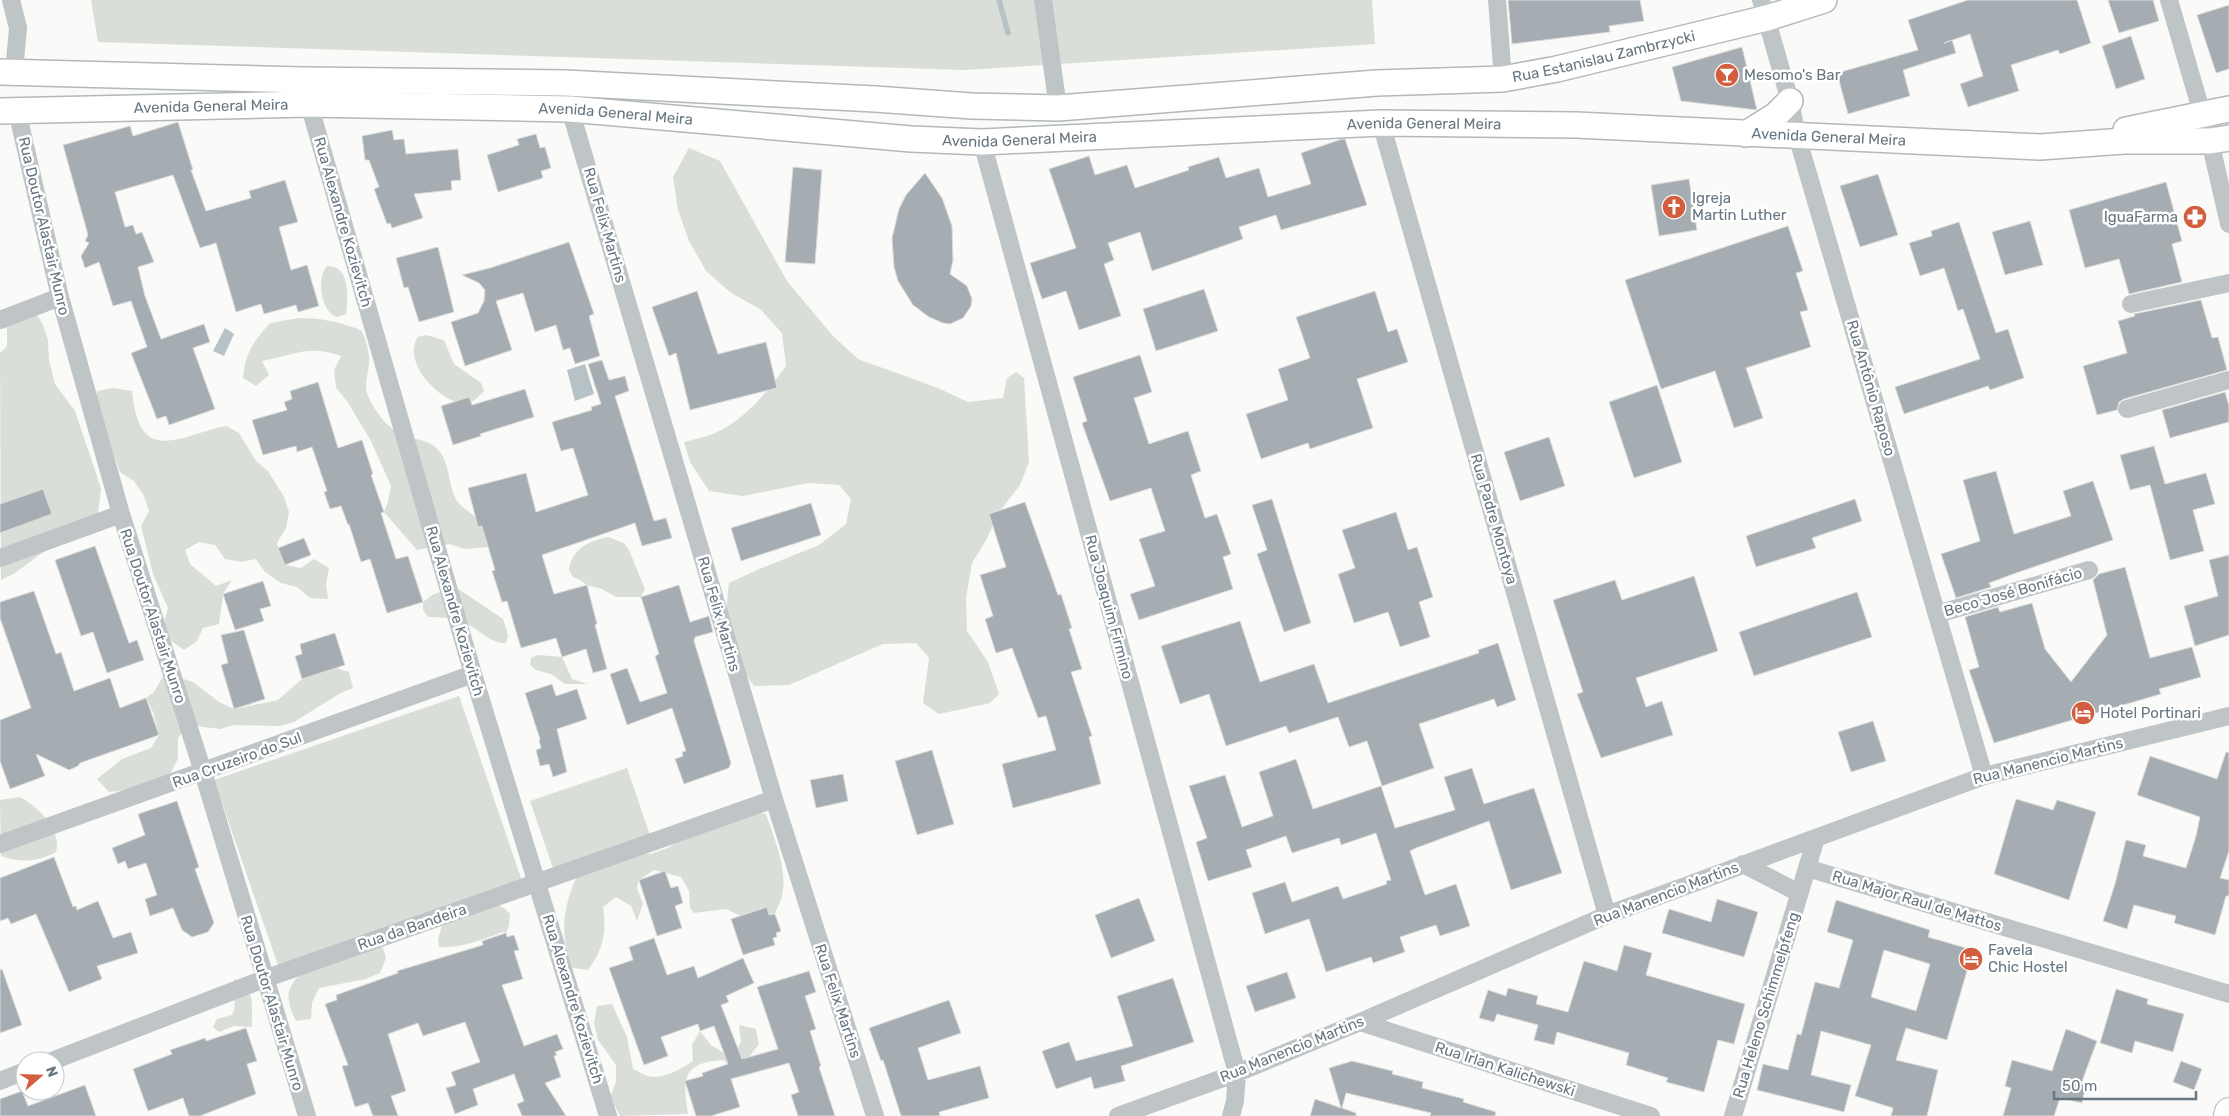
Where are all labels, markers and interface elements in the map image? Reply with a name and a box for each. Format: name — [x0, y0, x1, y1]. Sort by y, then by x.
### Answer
street label: Rua Estanislau Zambrzycki — [1511, 27, 1697, 86]
bar icon: Mesomo's Bar — [1714, 62, 1740, 88]
place label: Mesomo's Bar — [1744, 66, 1841, 84]
street label: Avenida General Meira — [133, 95, 289, 117]
street label: Avenida General Meira — [538, 99, 694, 129]
street label: Avenida General Meira — [1346, 114, 1502, 134]
street label: Avenida General Meira — [1751, 124, 1907, 150]
street label: Avenida General Meira — [942, 128, 1097, 151]
street label: Rua Doutor Alastair Munro — [15, 135, 73, 317]
street label: Rua Alexandre Kozievitch — [310, 135, 376, 309]
street label: Rua Felix Martins — [580, 165, 630, 285]
place label: Igreja Martin Luther — [1692, 189, 1787, 224]
church icon: Igreja Martin Luther — [1661, 194, 1687, 220]
pharmacy icon: IguaFarma — [2182, 204, 2208, 230]
place label: IguaFarma — [2104, 208, 2178, 226]
street label: Rua Antônio Raposo — [1843, 318, 1899, 458]
street label: Rua Padre Montoya — [1467, 452, 1521, 586]
street label: Rua Alexandre Kozievitch — [422, 524, 488, 698]
street label: Rua Doutor Alastair Munro — [116, 526, 190, 706]
street label: Rua Joaquim Firmino — [1081, 533, 1137, 681]
street label: Rua Felix Martins — [694, 554, 744, 674]
street label: Beco José Bonifácio — [1942, 564, 2084, 620]
hotel icon: Hotel Portinari — [2070, 700, 2096, 726]
place label: Hotel Portinari — [2100, 704, 2201, 722]
street label: Rua Cruzeiro do Sul — [170, 728, 304, 792]
street label: Rua Manencio Martins — [1971, 734, 2125, 788]
street label: Rua Manencio Martins — [1591, 858, 1741, 930]
street label: Rua Major Raul de Mattos — [1830, 867, 2004, 935]
street label: Rua da Bandeira — [355, 900, 469, 954]
street label: Rua Heleno Schimmelpfeng — [1729, 910, 1803, 1100]
street label: Rua Alexandre Kozievitch — [539, 912, 607, 1086]
street label: Rua Doutor Alastair Munro — [237, 913, 307, 1093]
place label: Favela Chic Hostel — [1988, 941, 2068, 976]
street label: Rua Felix Martins — [811, 942, 865, 1061]
hotel icon: Favela Chic Hostel — [1958, 946, 1984, 972]
street label: Rua Manencio Martins — [1217, 1012, 1367, 1086]
street label: Rua Irlan Kalichewski — [1433, 1038, 1577, 1100]
north arrow — [15, 1051, 65, 1101]
text: N — [42, 1064, 61, 1079]
scale bar — [2054, 1068, 2196, 1100]
text: 50 m — [2062, 1077, 2097, 1095]

